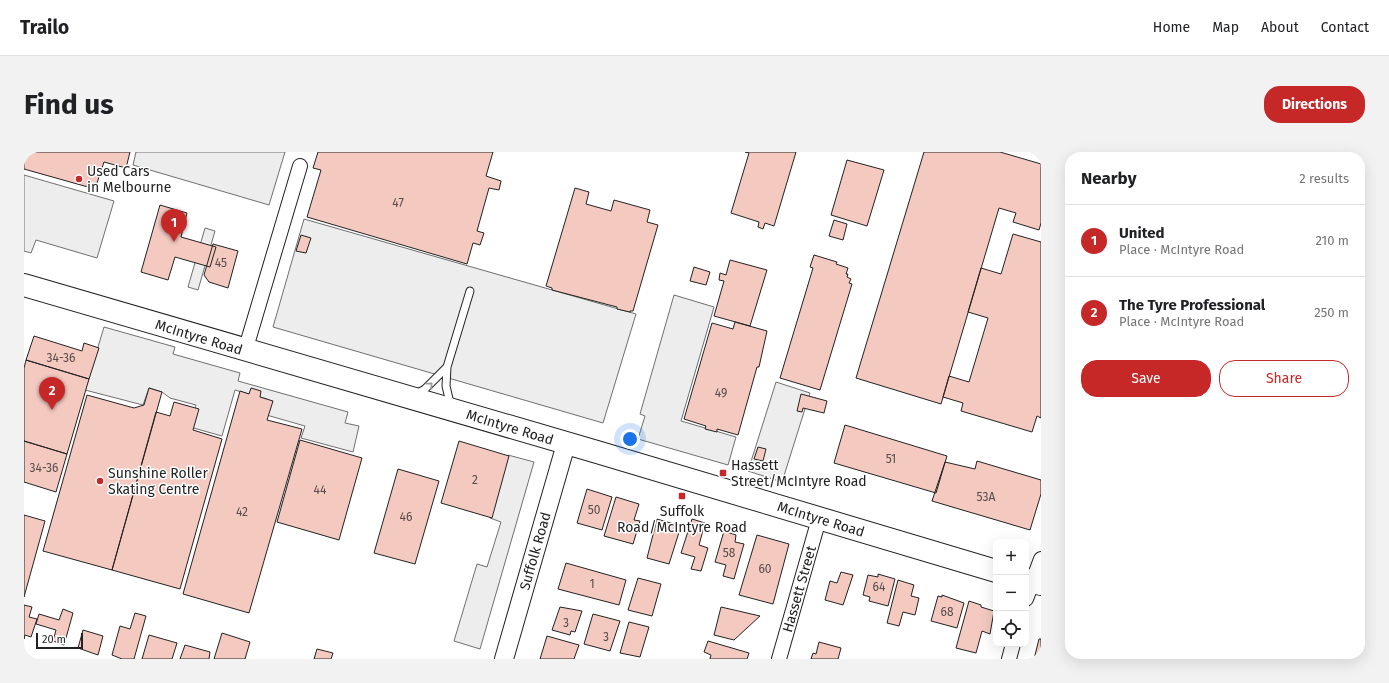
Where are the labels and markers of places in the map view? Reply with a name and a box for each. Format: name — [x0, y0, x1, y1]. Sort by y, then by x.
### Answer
place label: Used Cars in Melbourne — [87, 163, 171, 196]
marker: Used Cars in Melbourne — [74, 174, 84, 184]
pin: 1 — [161, 209, 187, 242]
pin: 2 — [39, 377, 65, 410]
place label: Hassett Street/McIntyre Road — [731, 457, 867, 490]
place label: Sunshine Roller Skating Centre — [108, 465, 208, 498]
marker: Hassett Street/McIntyre Road — [718, 468, 728, 478]
marker: Sunshine Roller Skating Centre — [95, 476, 105, 486]
marker: Suffolk Road/McIntyre Road — [677, 491, 687, 501]
place label: Suffolk Road/McIntyre Road — [617, 503, 747, 536]

